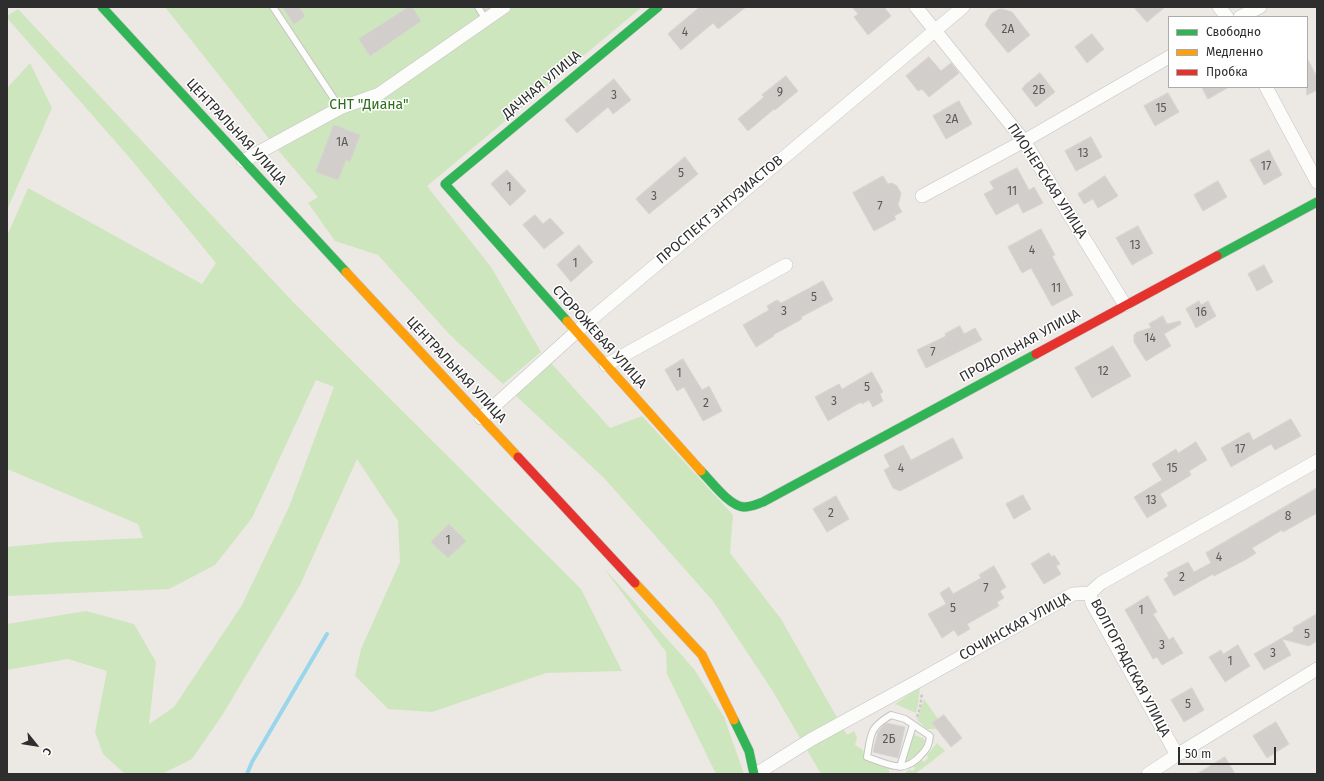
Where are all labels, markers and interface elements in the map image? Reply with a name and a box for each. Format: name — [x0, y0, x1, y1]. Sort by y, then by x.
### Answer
legend — [1168, 16, 1308, 88]
house number: 2А — [1002, 23, 1014, 37]
text: Свободно — [1206, 25, 1261, 39]
house number: 4 — [682, 26, 688, 40]
text: Медленно — [1206, 45, 1263, 59]
street label: ДАЧНАЯ УЛИЦА — [499, 47, 585, 123]
text: Пробка — [1206, 65, 1248, 79]
street label: ЦЕНТРАЛЬНАЯ УЛИЦА — [182, 75, 290, 189]
house number: 2Б — [1033, 84, 1045, 98]
house number: 9 — [777, 86, 783, 100]
house number: 3 — [611, 89, 617, 103]
park label: СНТ "Диана" — [329, 97, 409, 113]
house number: 15 — [1155, 102, 1167, 116]
house number: 2А — [946, 113, 958, 127]
street label: ПИОНЕРСКАЯ УЛИЦА — [1004, 120, 1090, 242]
house number: 1А — [336, 136, 348, 150]
house number: 13 — [1077, 147, 1089, 161]
street label: ПРОСПЕКТ ЭНТУЗИАСТОВ — [653, 152, 787, 268]
house number: 17 — [1261, 160, 1271, 174]
house number: 5 — [678, 167, 684, 181]
house number: 1 — [506, 181, 512, 195]
house number: 11 — [1007, 185, 1017, 199]
house number: 3 — [651, 190, 657, 204]
house number: 7 — [877, 200, 883, 214]
house number: 13 — [1129, 239, 1141, 253]
house number: 4 — [1029, 244, 1035, 258]
house number: 1 — [572, 257, 578, 271]
street label: СТОРОЖЕВАЯ УЛИЦА — [548, 282, 650, 392]
house number: 11 — [1051, 282, 1061, 296]
house number: 5 — [811, 291, 817, 305]
house number: 3 — [781, 305, 787, 319]
street label: ПРОДОЛЬНАЯ УЛИЦА — [957, 306, 1083, 386]
house number: 16 — [1195, 306, 1207, 320]
street label: ЦЕНТРАЛЬНАЯ УЛИЦА — [402, 313, 510, 427]
house number: 14 — [1144, 332, 1156, 346]
house number: 7 — [930, 346, 936, 360]
house number: 12 — [1097, 365, 1109, 379]
house number: 1 — [676, 367, 682, 381]
house number: 5 — [864, 381, 870, 395]
house number: 3 — [831, 395, 837, 409]
house number: 2 — [703, 397, 709, 411]
house number: 17 — [1235, 443, 1245, 457]
house number: 4 — [898, 462, 904, 476]
house number: 15 — [1166, 462, 1178, 476]
house number: 13 — [1145, 494, 1157, 508]
house number: 2 — [828, 507, 834, 521]
house number: 8 — [1285, 510, 1291, 524]
house number: 1 — [445, 534, 451, 548]
house number: 4 — [1216, 551, 1222, 565]
house number: 2 — [1179, 571, 1185, 585]
house number: 7 — [983, 582, 989, 596]
street label: СОЧИНСКАЯ УЛИЦА — [956, 589, 1074, 665]
street label: ВОЛГОГРАДСКАЯ УЛИЦА — [1086, 596, 1174, 740]
house number: 5 — [950, 602, 956, 616]
house number: 1 — [1138, 604, 1144, 618]
house number: 5 — [1304, 628, 1310, 642]
house number: 3 — [1159, 639, 1165, 653]
house number: 3 — [1270, 647, 1276, 661]
house number: 1 — [1227, 655, 1233, 669]
house number: 5 — [1185, 698, 1191, 712]
north arrow — [16, 725, 56, 765]
house number: 2Б — [883, 733, 895, 747]
scale bar — [1180, 739, 1278, 765]
text: С — [40, 745, 54, 757]
text: 50 m — [1185, 747, 1211, 761]

